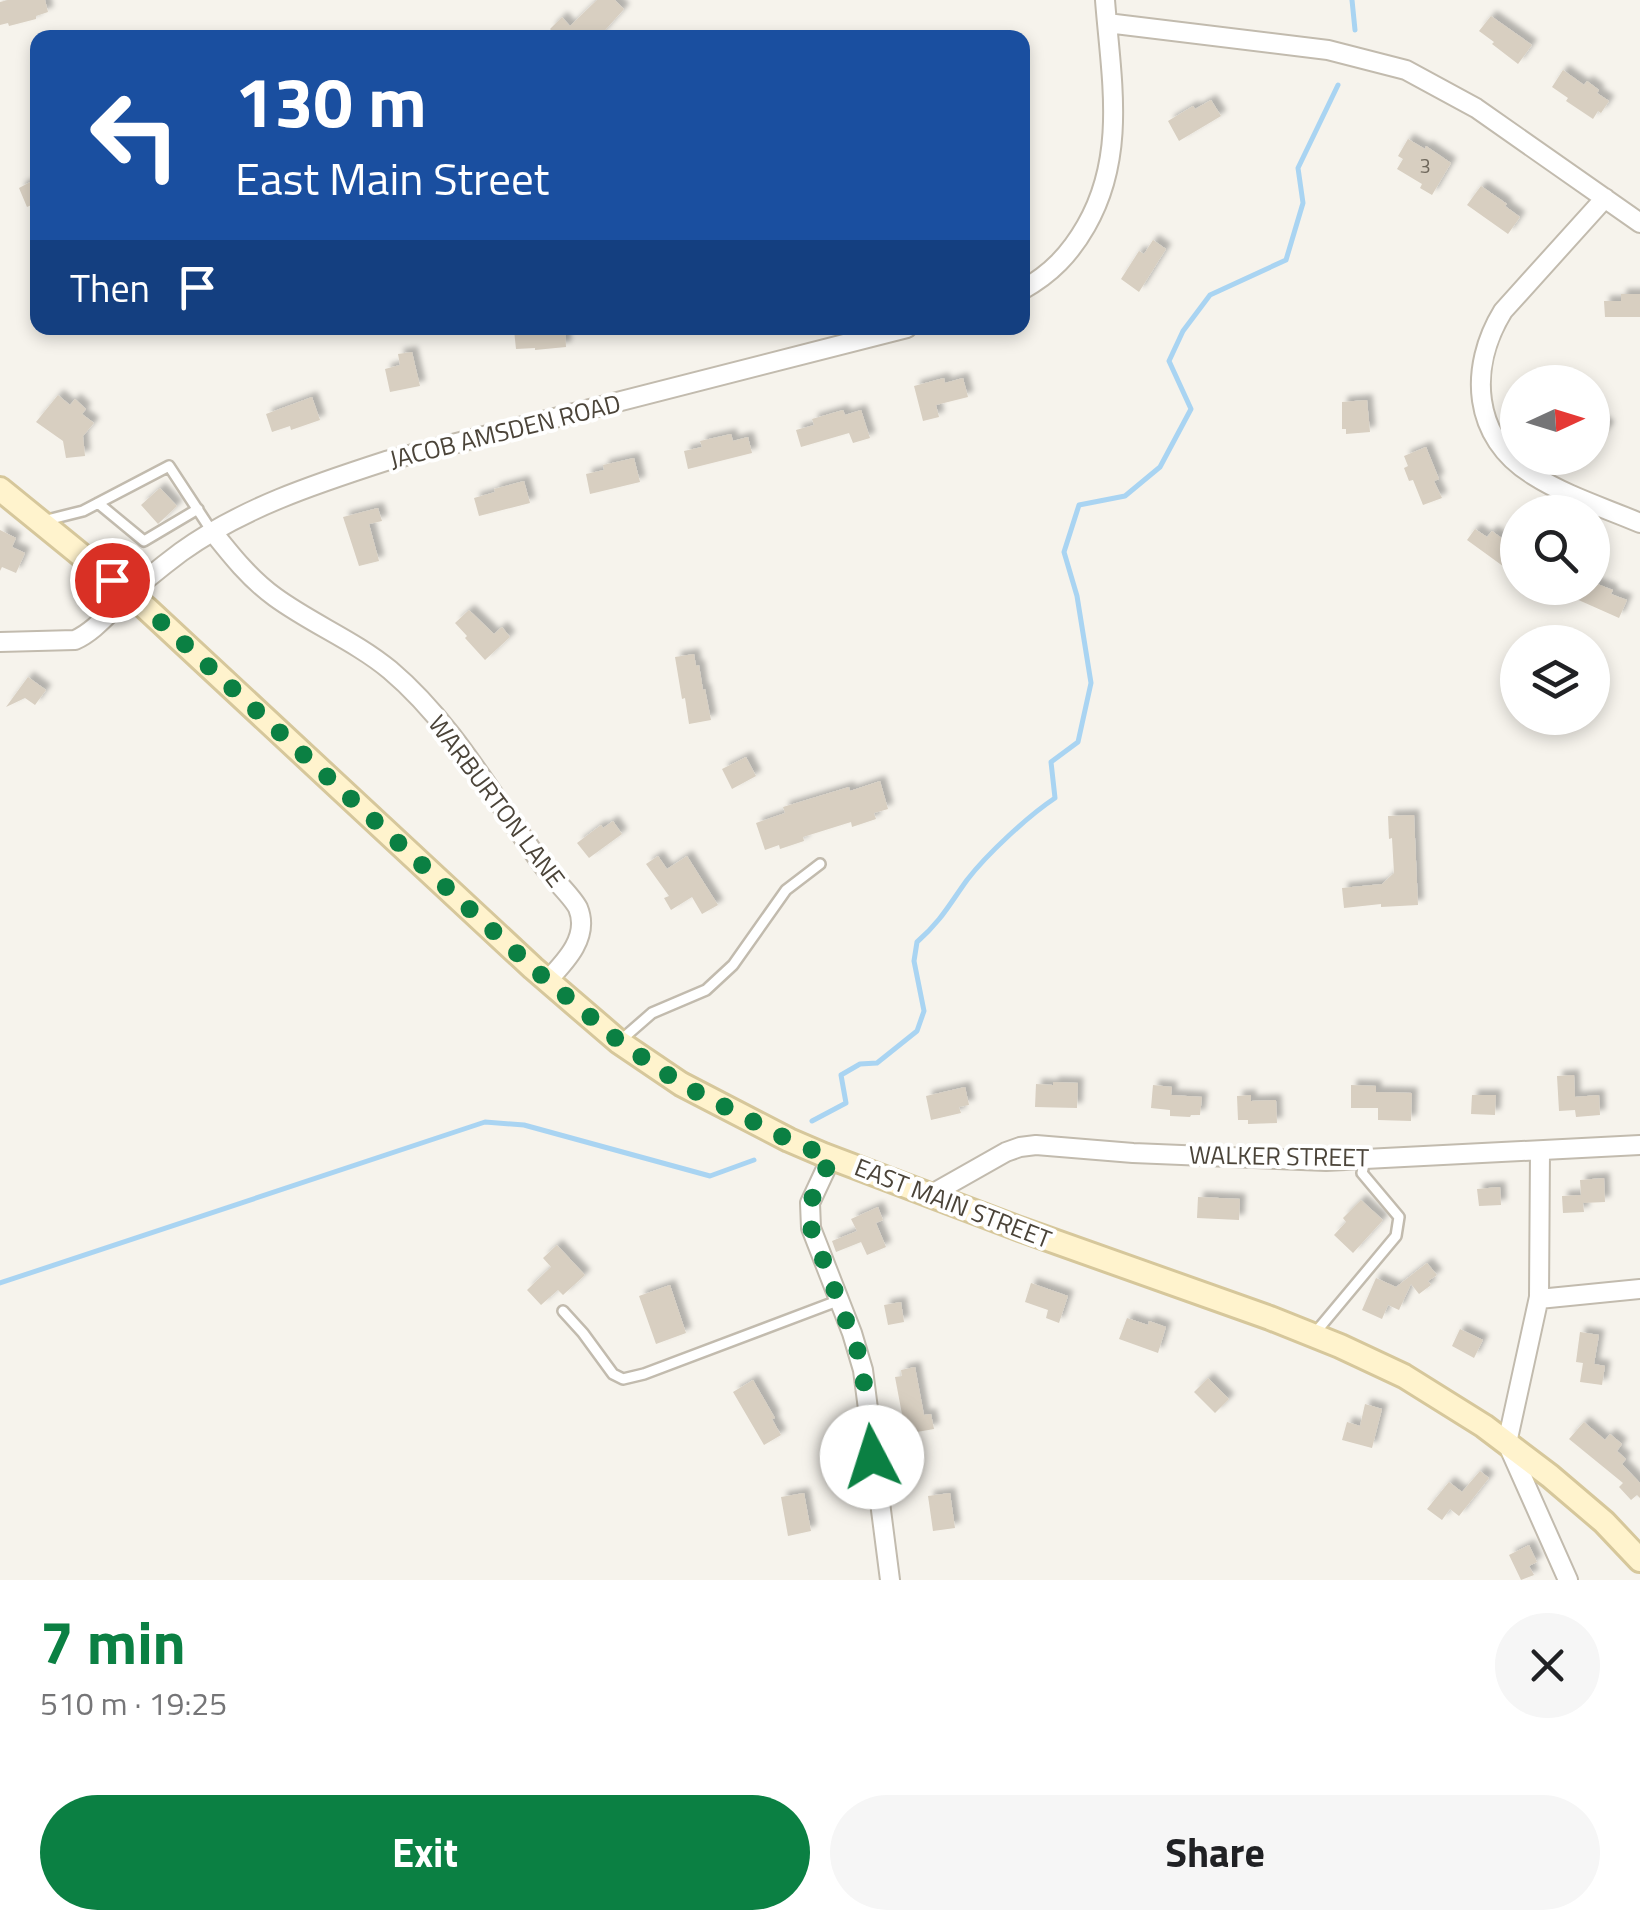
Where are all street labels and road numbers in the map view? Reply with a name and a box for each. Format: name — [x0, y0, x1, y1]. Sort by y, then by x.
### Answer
street label: JACOB AMSDEN ROAD — [385, 384, 625, 478]
street label: WARBURTON LANE — [419, 707, 575, 895]
street label: WALKER STREET — [1189, 1135, 1369, 1177]
street label: EAST MAIN STREET — [849, 1148, 1057, 1258]

